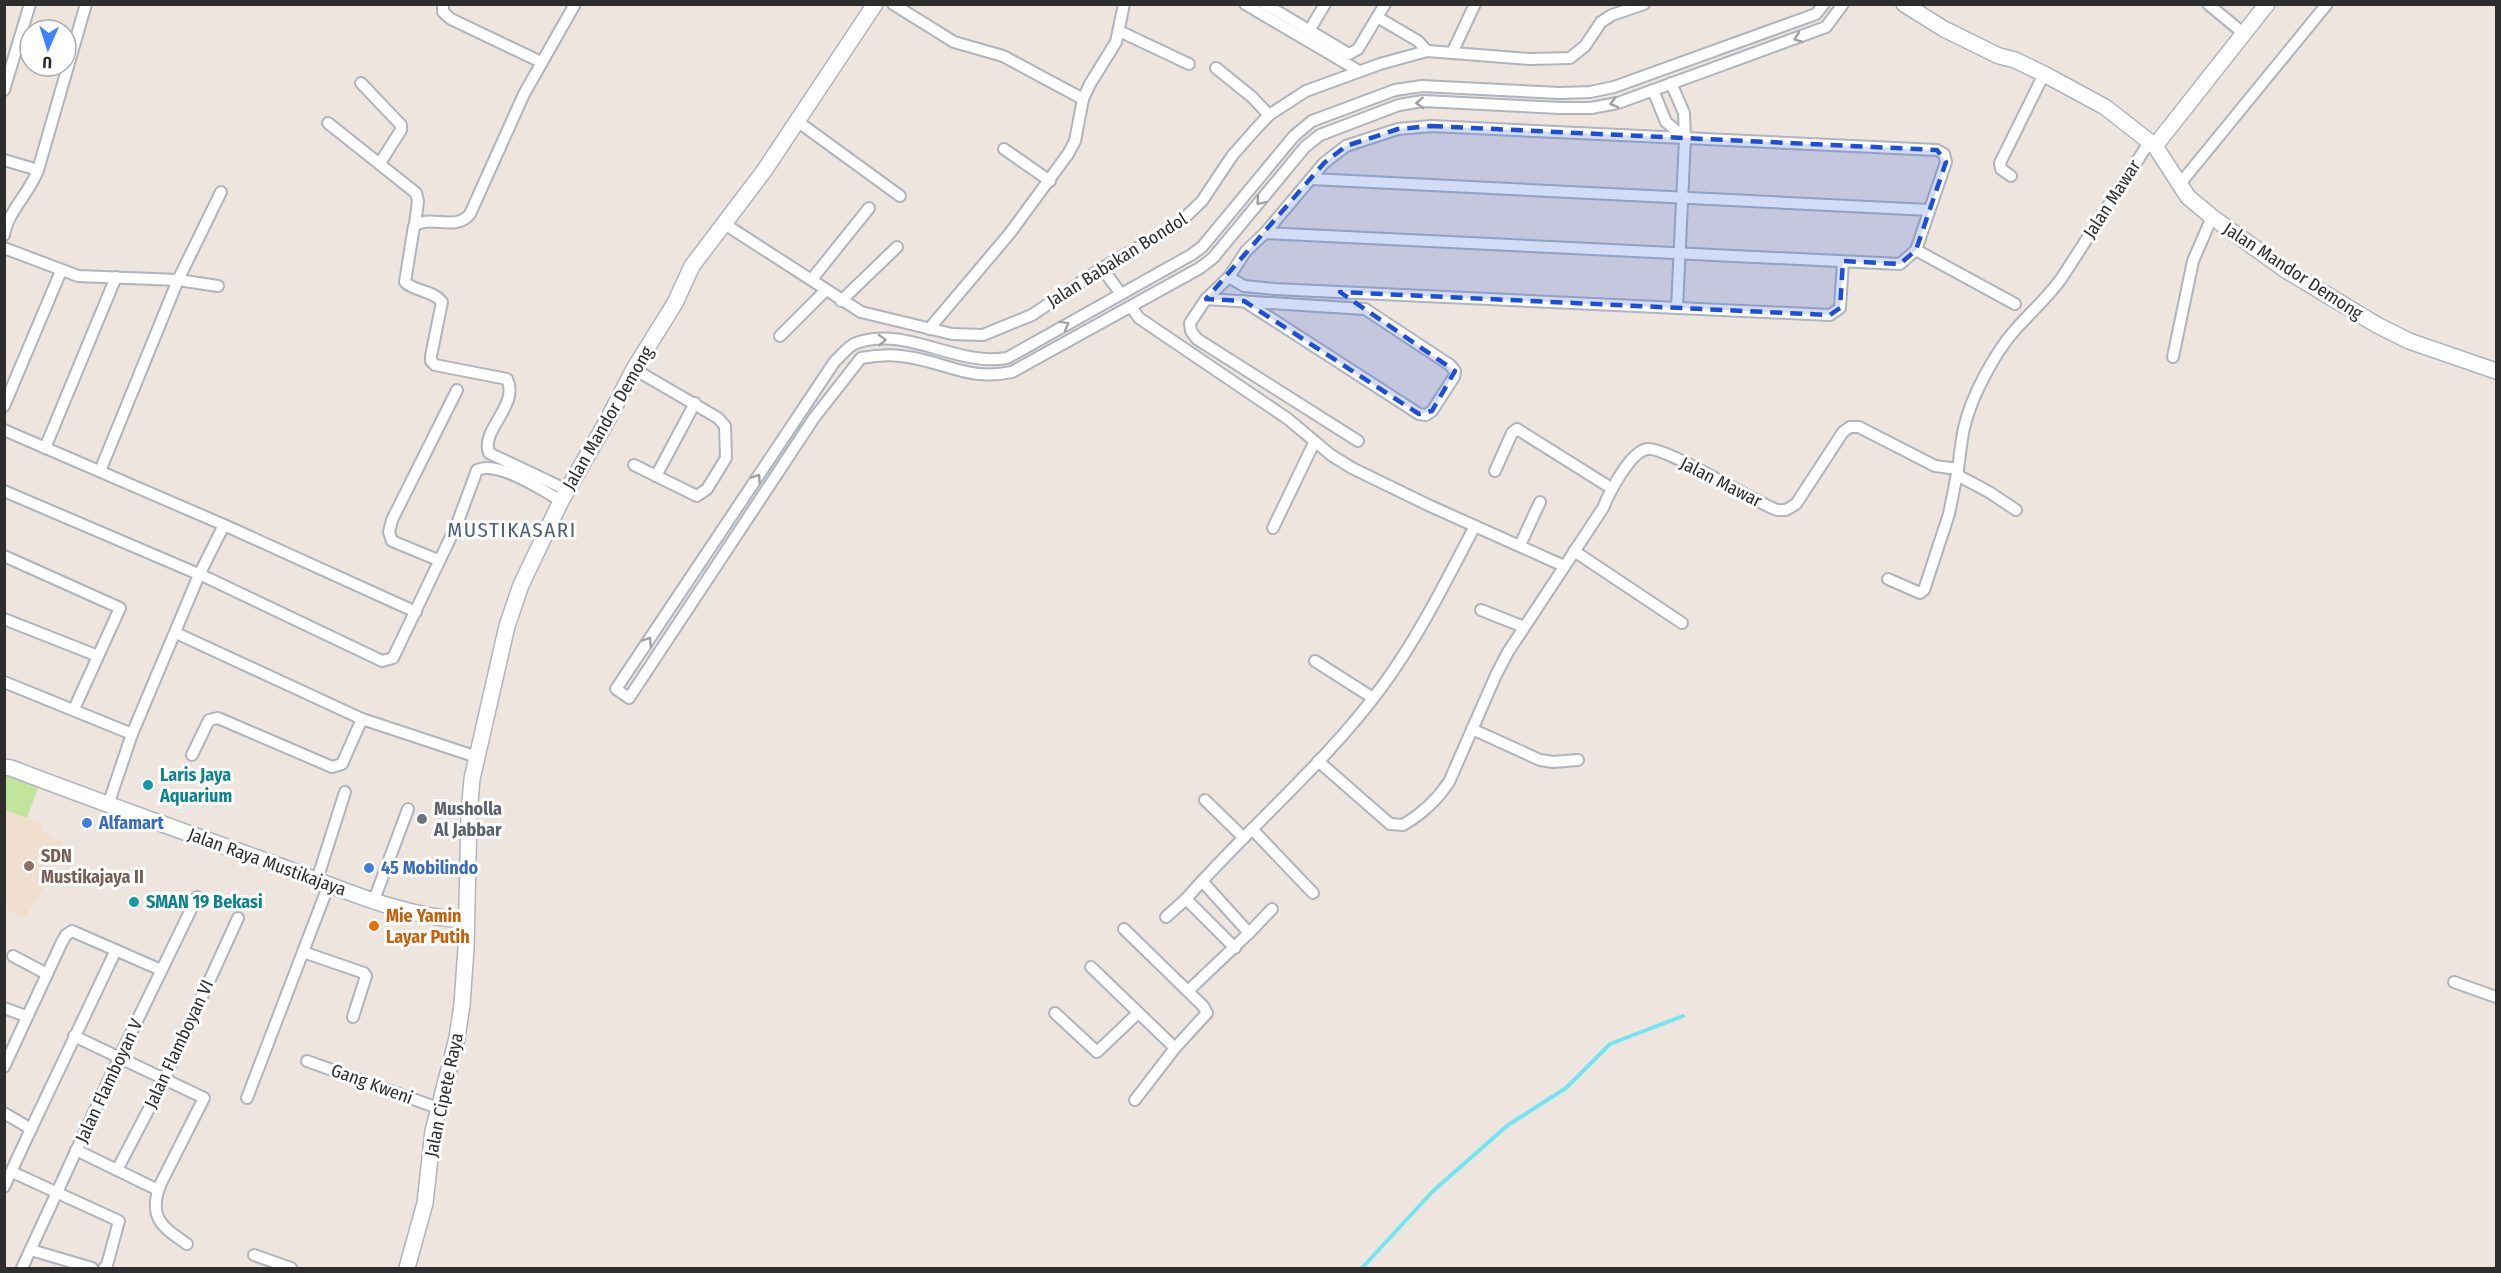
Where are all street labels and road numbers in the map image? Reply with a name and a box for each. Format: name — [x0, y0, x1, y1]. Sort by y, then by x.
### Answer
street label: Jalan Mawar — [2079, 155, 2146, 242]
street label: Jalan Babakan Bondol — [1043, 208, 1191, 312]
street label: Jalan Mandor Demong — [2219, 218, 2367, 325]
street label: Jalan Mandor Demong — [558, 342, 658, 494]
street label: Jalan Mawar — [1676, 452, 1766, 512]
street label: Jalan Raya Mustikajaya — [185, 823, 349, 901]
street label: Jalan Flamboyan VI — [140, 976, 218, 1112]
street label: Jalan Flamboyan V — [71, 1015, 148, 1146]
street label: Jalan Cipete Raya — [420, 1031, 468, 1159]
street label: Gang Kweni — [328, 1059, 416, 1109]

